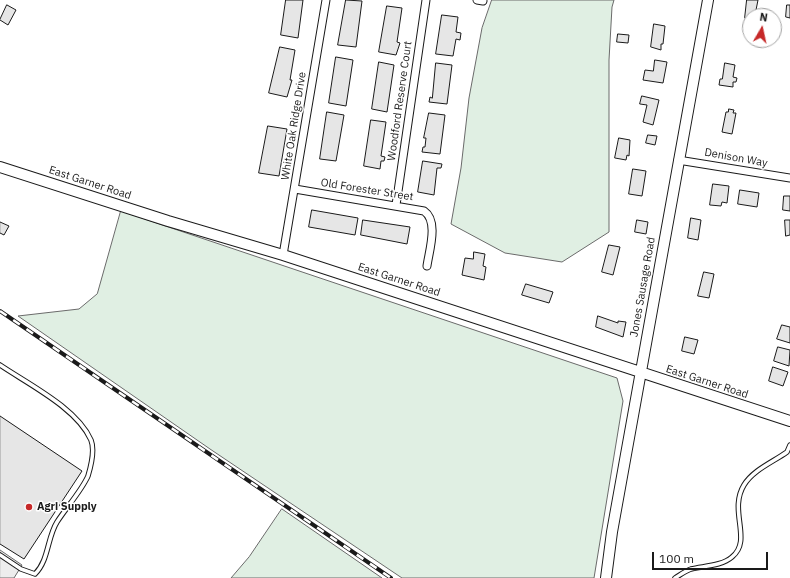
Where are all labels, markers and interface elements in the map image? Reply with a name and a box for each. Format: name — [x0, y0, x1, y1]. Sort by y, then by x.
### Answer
north arrow — [742, 8, 782, 48]
text: N — [759, 10, 769, 25]
street label: Woodford Reserve Court — [385, 40, 415, 162]
street label: White Oak Ridge Drive — [279, 71, 309, 181]
street label: Denison Way — [703, 146, 769, 170]
street label: East Garner Road — [47, 163, 133, 203]
street label: Old Forester Street — [320, 176, 414, 204]
street label: Jones Sausage Road — [628, 236, 658, 338]
street label: East Garner Road — [356, 260, 442, 300]
street label: East Garner Road — [664, 362, 750, 402]
place label: Agri Supply — [37, 500, 97, 514]
marker: Agri Supply — [24, 502, 34, 512]
scale bar — [654, 544, 770, 570]
text: 100 m — [659, 551, 694, 566]

